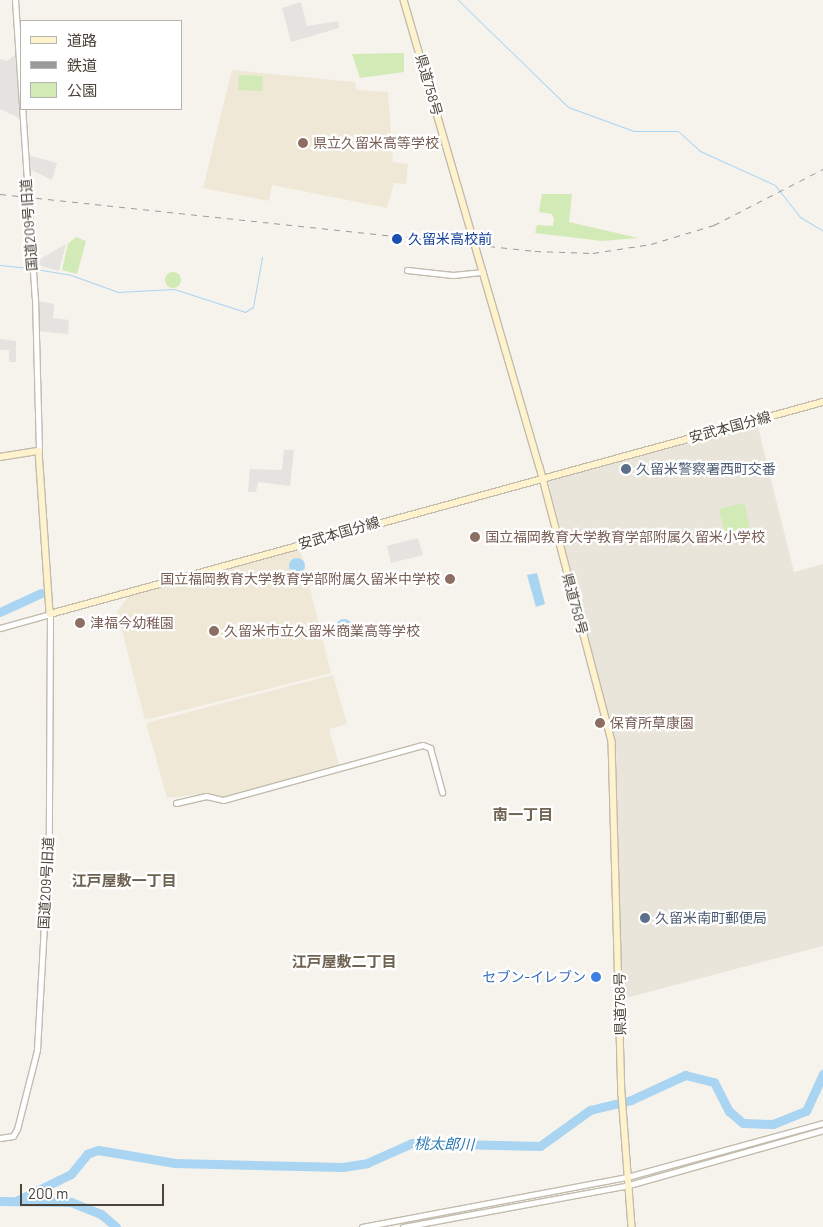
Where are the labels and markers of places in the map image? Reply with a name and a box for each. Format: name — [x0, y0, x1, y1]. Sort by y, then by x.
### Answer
place label: 県立久留米高等学校 — [313, 135, 439, 151]
marker: 県立久留米高等学校 — [297, 137, 309, 149]
place label: 久留米高校前 — [408, 231, 492, 247]
marker: 久留米高校前 — [390, 232, 404, 246]
place label: 久留米警察署西町交番 — [636, 461, 776, 477]
marker: 久留米警察署西町交番 — [620, 463, 632, 475]
place label: 国立福岡教育大学教育学部附属久留米小学校 — [485, 529, 765, 545]
marker: 国立福岡教育大学教育学部附属久留米小学校 — [469, 531, 481, 543]
place label: 国立福岡教育大学教育学部附属久留米中学校 — [160, 571, 440, 587]
marker: 国立福岡教育大学教育学部附属久留米中学校 — [444, 573, 456, 585]
place label: 津福今幼稚園 — [90, 615, 174, 631]
marker: 津福今幼稚園 — [74, 617, 86, 629]
place label: 久留米市立久留米商業高等学校 — [224, 623, 420, 639]
marker: 久留米市立久留米商業高等学校 — [208, 625, 220, 637]
place label: 保育所草康園 — [610, 715, 694, 731]
marker: 保育所草康園 — [594, 717, 606, 729]
place label: 久留米南町郵便局 — [655, 910, 767, 926]
marker: 久留米南町郵便局 — [639, 912, 651, 924]
place label: セブン-イレブン — [482, 969, 586, 985]
marker: セブン-イレブン — [590, 971, 602, 983]

